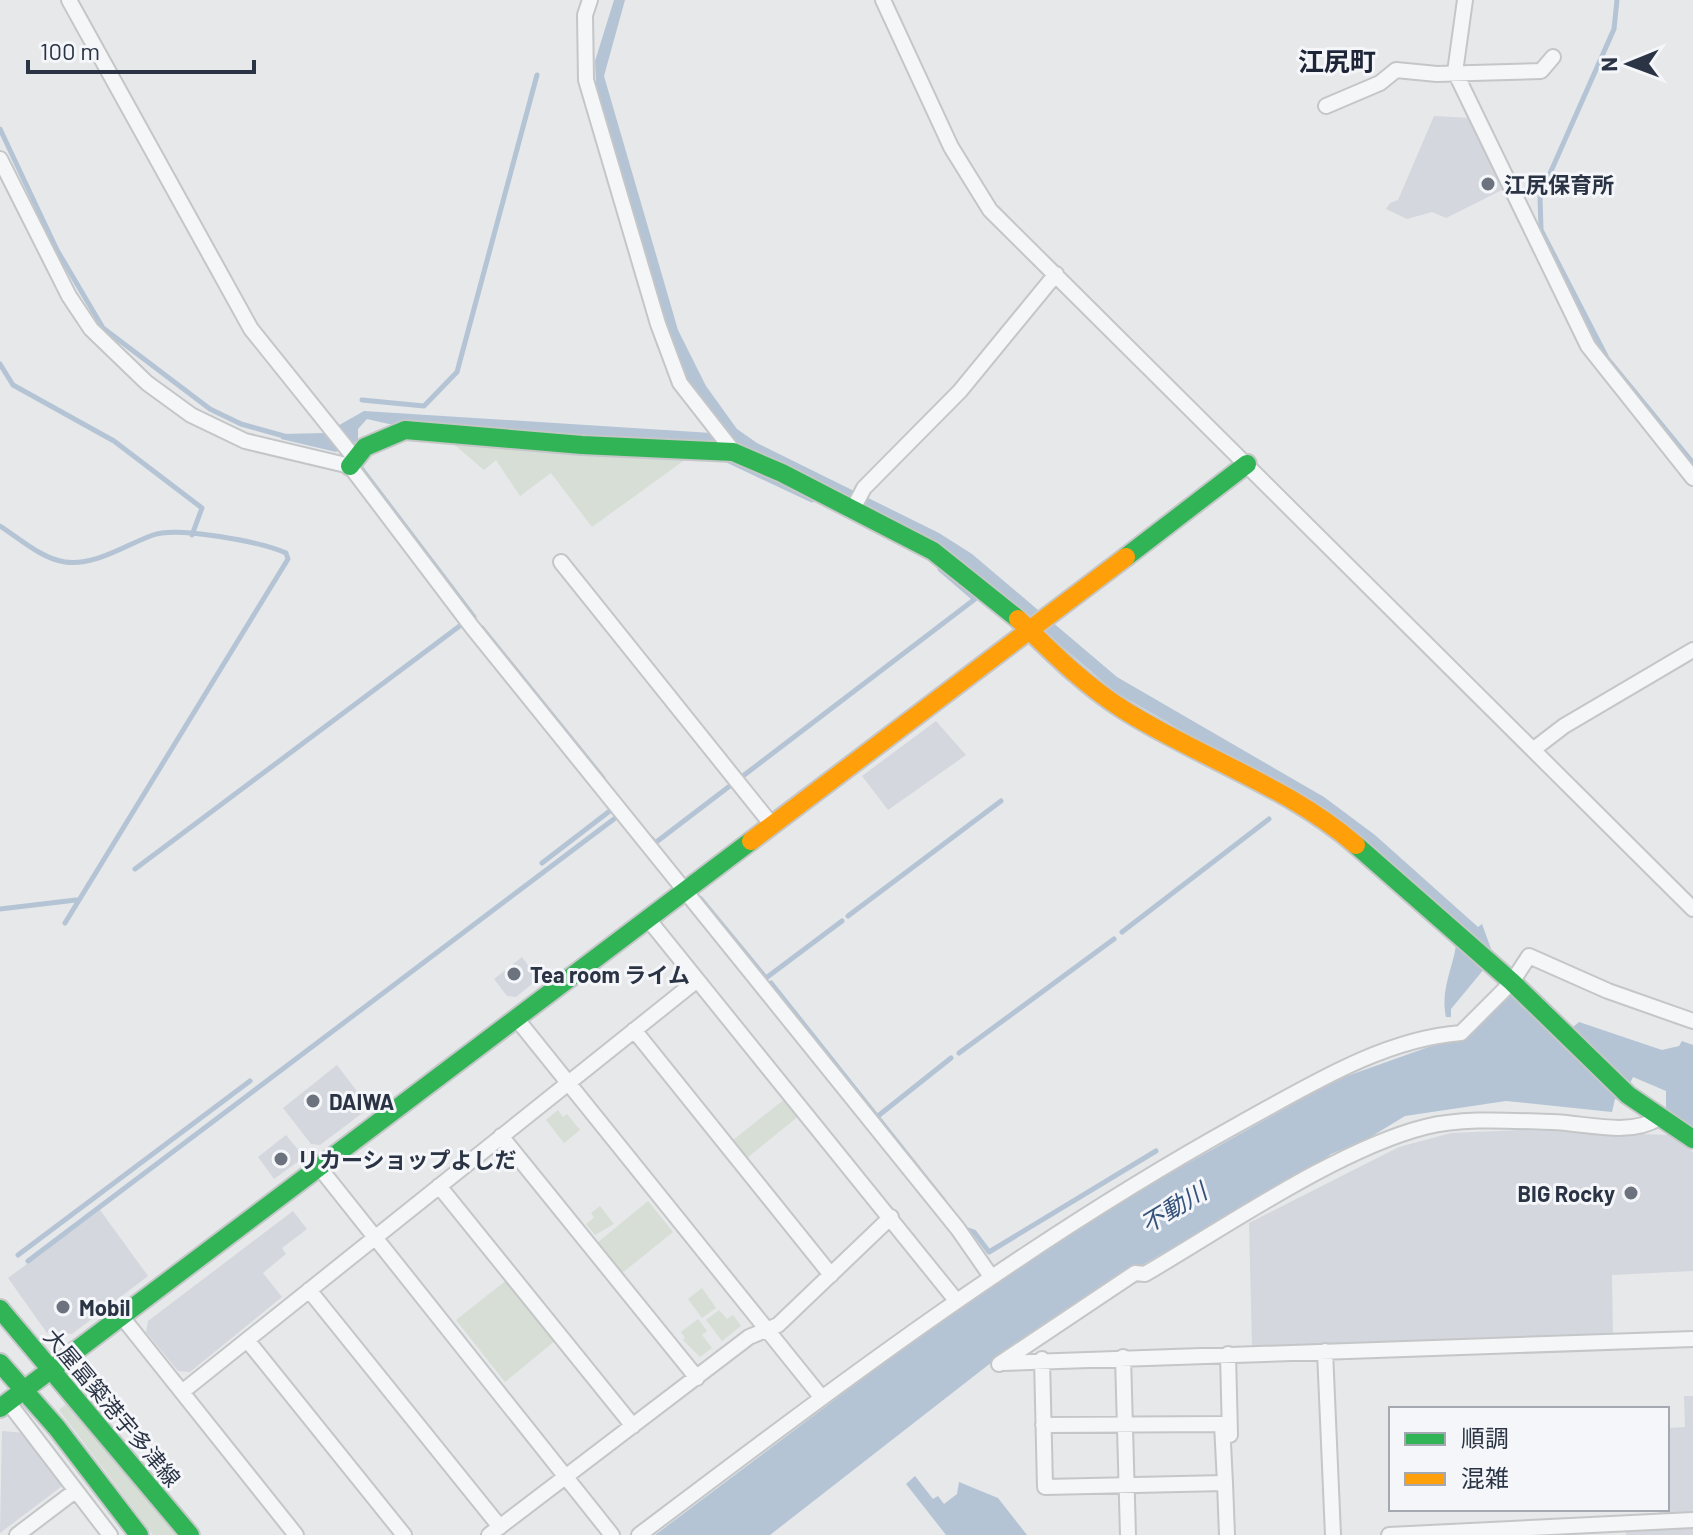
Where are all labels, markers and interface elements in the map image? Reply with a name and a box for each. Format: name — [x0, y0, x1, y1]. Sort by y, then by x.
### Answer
scale bar — [28, 24, 254, 74]
north arrow — [1589, 24, 1669, 104]
text: 100 m — [40, 36, 100, 65]
district label: 江尻町 — [1298, 45, 1376, 76]
text: N — [1595, 57, 1621, 72]
place label: 江尻保育所 — [1504, 171, 1614, 197]
marker: 江尻保育所 — [1479, 175, 1497, 193]
place label: Tea room ライム — [530, 961, 690, 987]
marker: Tea room ライム — [505, 965, 523, 983]
place label: DAIWA — [329, 1088, 394, 1114]
marker: DAIWA — [304, 1092, 322, 1110]
place label: リカーショップよしだ — [297, 1146, 517, 1172]
marker: リカーショップよしだ — [272, 1150, 290, 1168]
water label: 不動川 — [1135, 1174, 1214, 1238]
place label: BIG Rocky — [1517, 1180, 1615, 1206]
marker: BIG Rocky — [1622, 1184, 1640, 1202]
place label: Mobil — [79, 1294, 130, 1320]
marker: Mobil — [54, 1298, 72, 1316]
street label: 大屋冨築港宇多津線 — [39, 1323, 187, 1491]
legend — [1389, 1407, 1669, 1511]
text: 順調 — [1461, 1423, 1509, 1452]
text: 混雑 — [1461, 1463, 1509, 1492]

